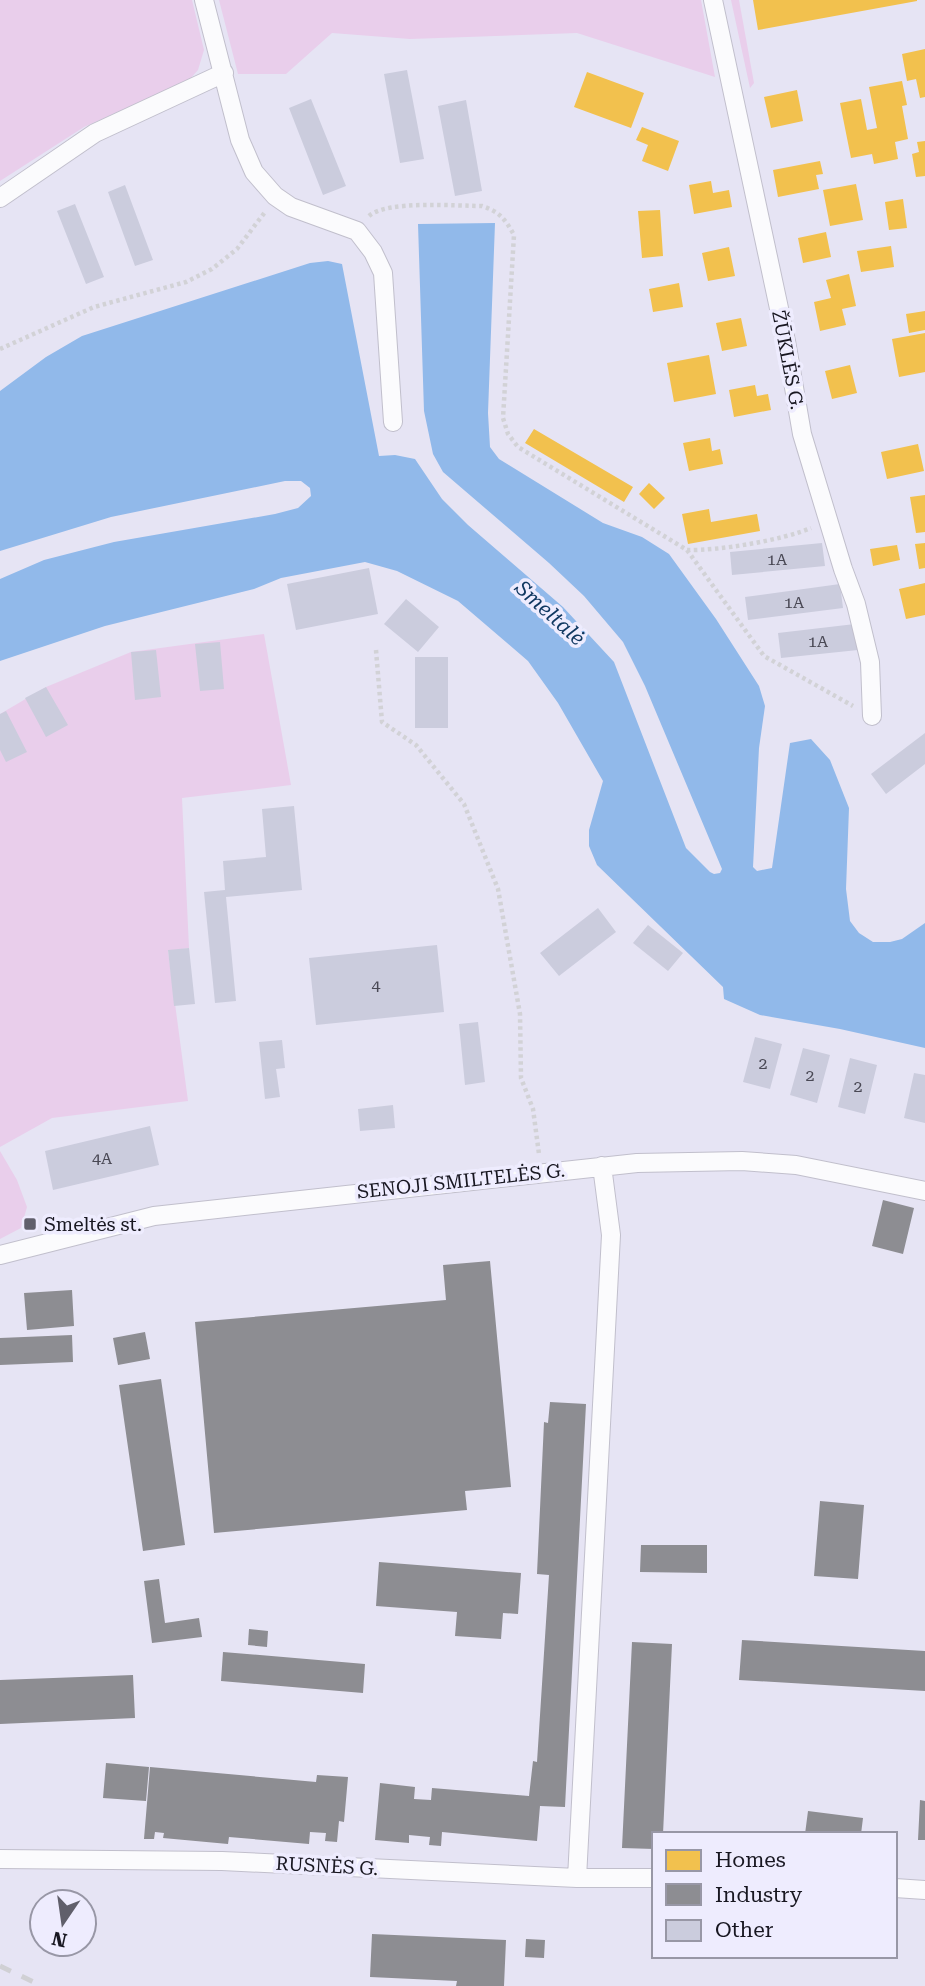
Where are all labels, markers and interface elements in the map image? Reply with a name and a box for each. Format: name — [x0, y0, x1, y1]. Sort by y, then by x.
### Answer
street label: ŽŪKLĖS G. — [767, 308, 809, 412]
house number: 1A — [767, 550, 788, 569]
water label: Smeltalė — [510, 575, 590, 650]
house number: 1A — [784, 593, 805, 612]
house number: 1A — [808, 632, 829, 651]
house number: 4 — [372, 976, 381, 995]
house number: 2 — [759, 1054, 768, 1073]
house number: 2 — [806, 1066, 815, 1085]
house number: 2 — [854, 1077, 863, 1096]
house number: 4A — [92, 1149, 113, 1168]
street label: SENOJI SMILTELĖS G. — [356, 1159, 566, 1203]
place label: Smeltės st. — [44, 1213, 142, 1236]
marker: Smeltės st. — [22, 1216, 38, 1232]
legend — [652, 1832, 897, 1958]
text: Homes — [715, 1848, 786, 1872]
street label: RUSNĖS G. — [275, 1852, 379, 1880]
text: Industry — [715, 1883, 803, 1907]
north arrow — [28, 1888, 98, 1958]
text: Other — [715, 1918, 774, 1942]
text: N — [49, 1926, 69, 1952]

